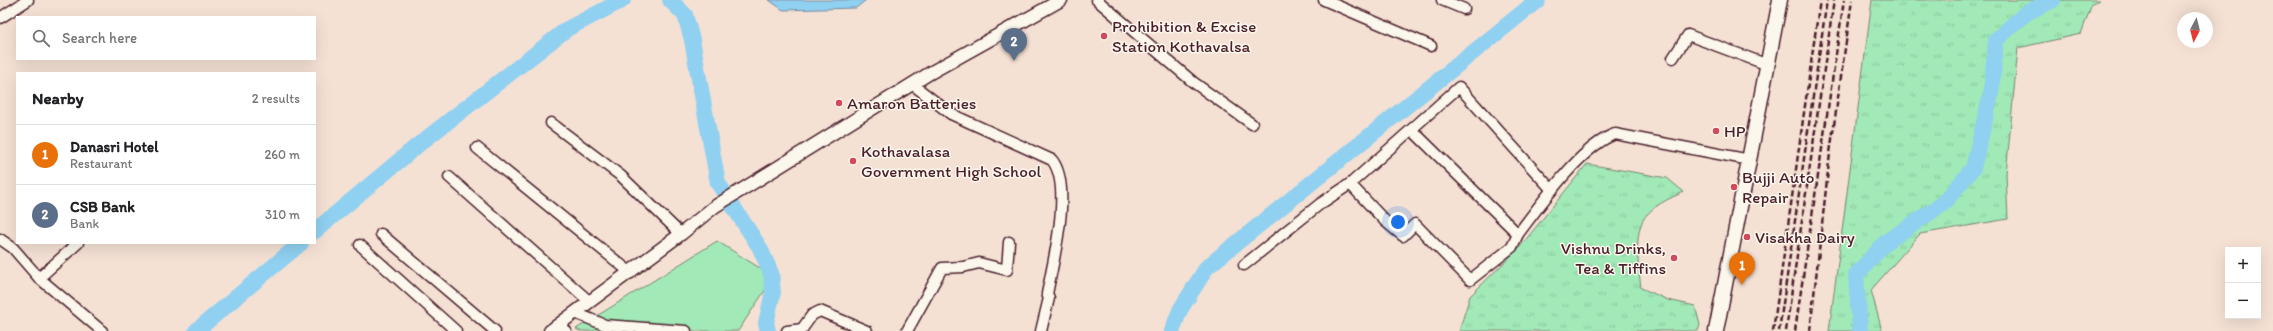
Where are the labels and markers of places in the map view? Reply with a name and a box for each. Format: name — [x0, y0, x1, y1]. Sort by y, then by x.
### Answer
place label: Prohibition & Excise Station Kothavalsa — [1112, 16, 1256, 56]
pin: 2 — [1001, 28, 1027, 61]
marker: Prohibition & Excise Station Kothavalsa — [1099, 31, 1109, 41]
place label: Amaron Batteries — [847, 93, 976, 113]
marker: Amaron Batteries — [834, 98, 844, 108]
place label: HP — [1724, 121, 1746, 141]
marker: HP — [1711, 126, 1721, 136]
place label: Kothavalasa Government High School — [861, 141, 1042, 181]
marker: Kothavalasa Government High School — [848, 156, 858, 166]
place label: Bujji Auto Repair — [1742, 167, 1814, 207]
marker: Bujji Auto Repair — [1729, 182, 1739, 192]
place label: Visakha Dairy — [1755, 227, 1855, 247]
marker: Visakha Dairy — [1742, 232, 1752, 242]
place label: Vishnu Drinks, Tea & Tiffins — [1561, 238, 1666, 278]
pin: 1 — [1729, 252, 1755, 285]
marker: Vishnu Drinks, Tea & Tiffins — [1669, 253, 1679, 263]

